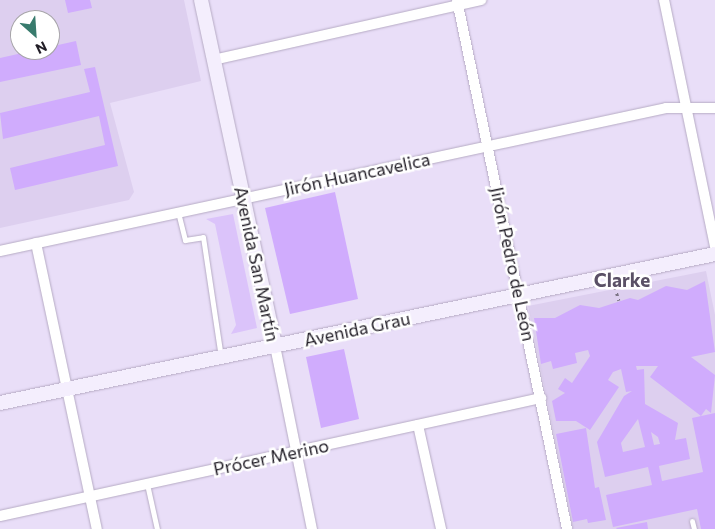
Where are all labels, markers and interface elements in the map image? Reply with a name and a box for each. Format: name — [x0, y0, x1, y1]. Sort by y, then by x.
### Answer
north arrow — [10, 10, 60, 60]
text: N — [33, 38, 50, 58]
street label: Jirón Huancavelica — [282, 148, 432, 200]
street label: Avenida San Martín — [230, 184, 284, 344]
street label: Jirón Pedro de León — [486, 185, 540, 343]
district label: Clarke — [594, 269, 650, 291]
street label: Avenida Grau — [302, 307, 412, 351]
street label: Prócer Merino — [211, 434, 331, 480]

